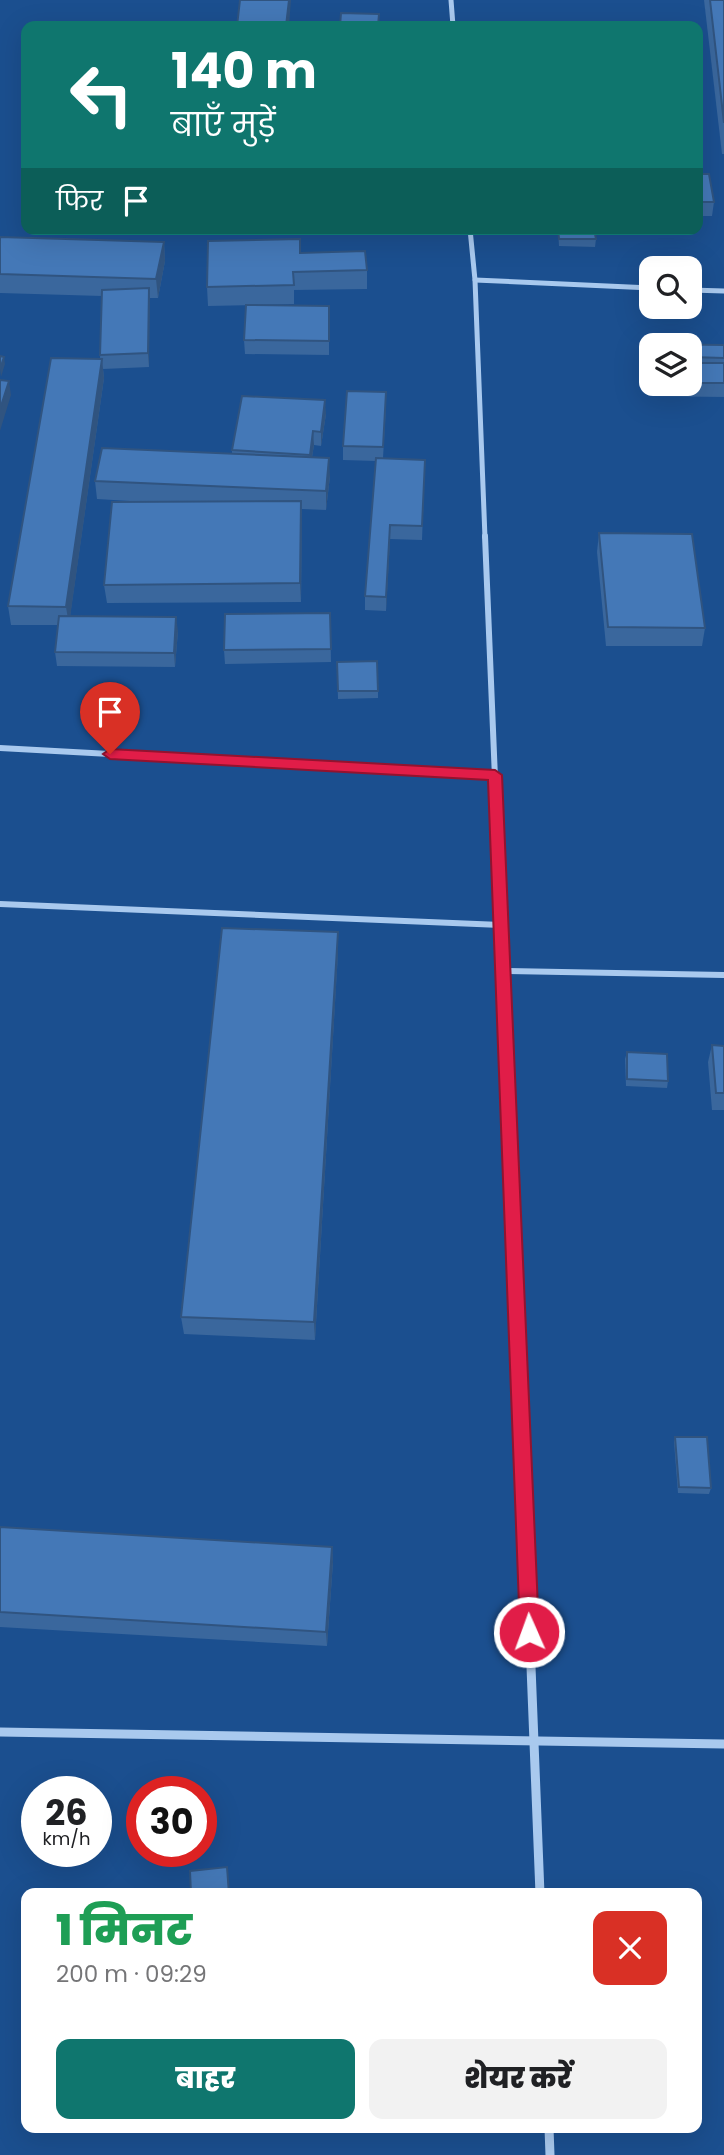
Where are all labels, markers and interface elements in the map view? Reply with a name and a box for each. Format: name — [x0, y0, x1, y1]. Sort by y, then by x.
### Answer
text: 140 m — [171, 37, 317, 105]
icon: left — [56, 49, 147, 140]
text: बाएँ मुड़ें — [171, 102, 275, 147]
icon: arrive — [117, 182, 155, 220]
text: फिर — [56, 183, 103, 219]
map controls — [639, 256, 702, 396]
button: search — [639, 256, 702, 319]
button: layers — [639, 333, 702, 396]
pin — [80, 682, 140, 754]
icon: arrive — [91, 693, 129, 731]
position arrow — [492, 1595, 566, 1669]
speed limit sign: 30 — [126, 1776, 217, 1867]
text: 26 — [45, 1788, 88, 1837]
text: km/h — [43, 1826, 90, 1851]
text: 1 मिनट — [56, 1901, 192, 1960]
button: close — [593, 1911, 667, 1985]
text: 200 m · 09:29 — [56, 1958, 207, 1990]
button: बाहर — [56, 2039, 355, 2119]
button: शेयर करें — [369, 2039, 667, 2119]

